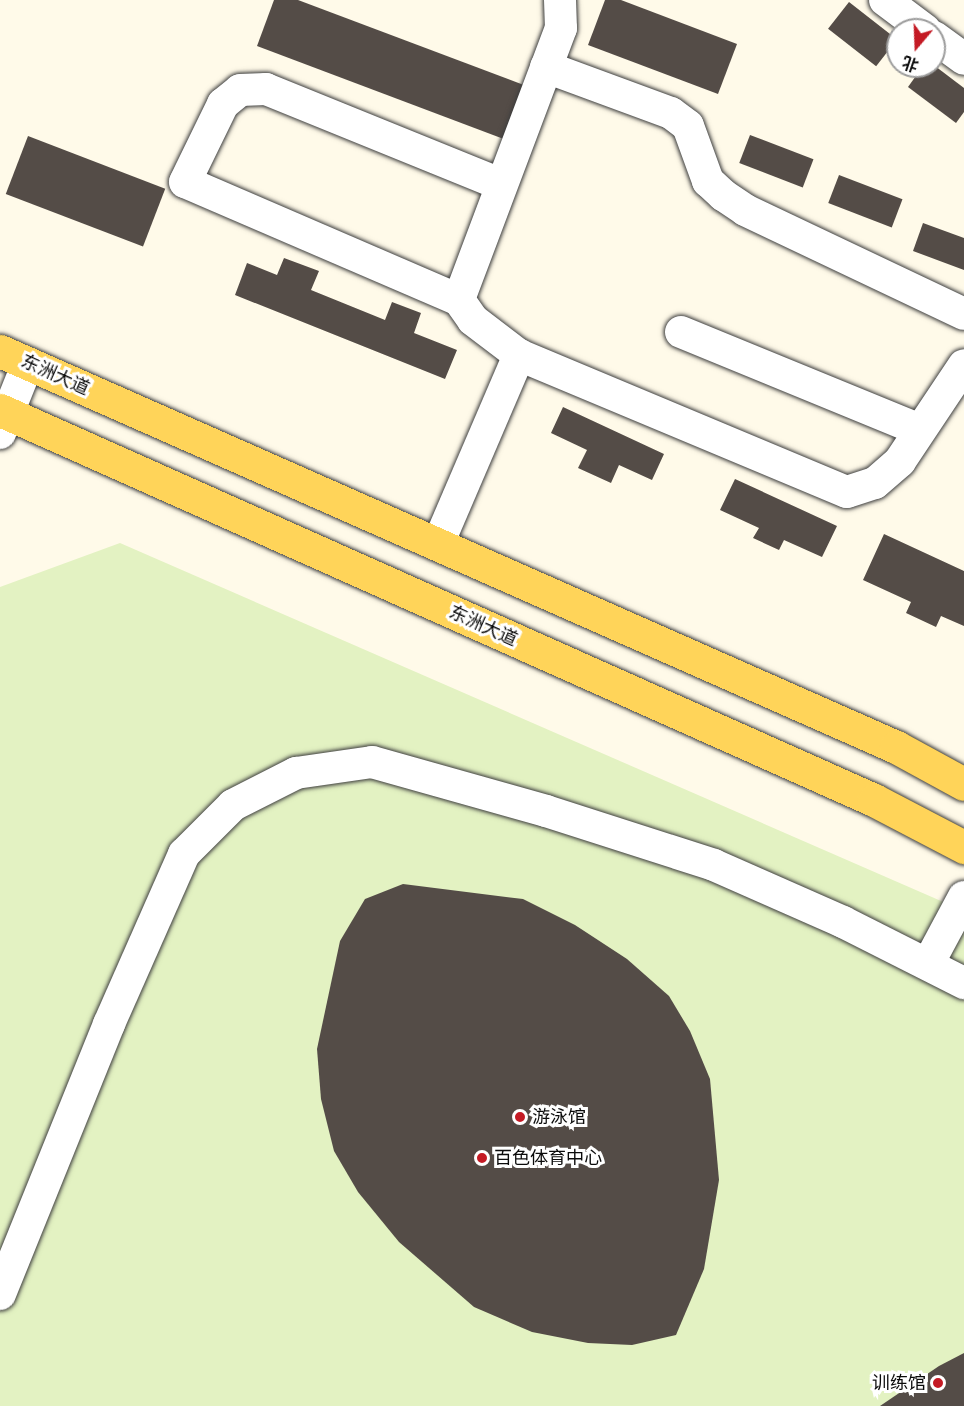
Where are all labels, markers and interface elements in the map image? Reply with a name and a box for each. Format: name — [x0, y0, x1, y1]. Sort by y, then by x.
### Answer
north arrow — [886, 18, 946, 78]
text: 北 — [900, 52, 921, 75]
street label: 东洲大道 — [18, 350, 92, 400]
street label: 东洲大道 — [446, 601, 520, 651]
place label: 游泳馆 — [532, 1106, 586, 1128]
marker: 游泳馆 — [513, 1110, 527, 1124]
place label: 百色体育中心 — [494, 1147, 602, 1169]
marker: 百色体育中心 — [475, 1151, 489, 1165]
place label: 训练馆 — [872, 1372, 926, 1394]
marker: 训练馆 — [931, 1376, 945, 1390]

